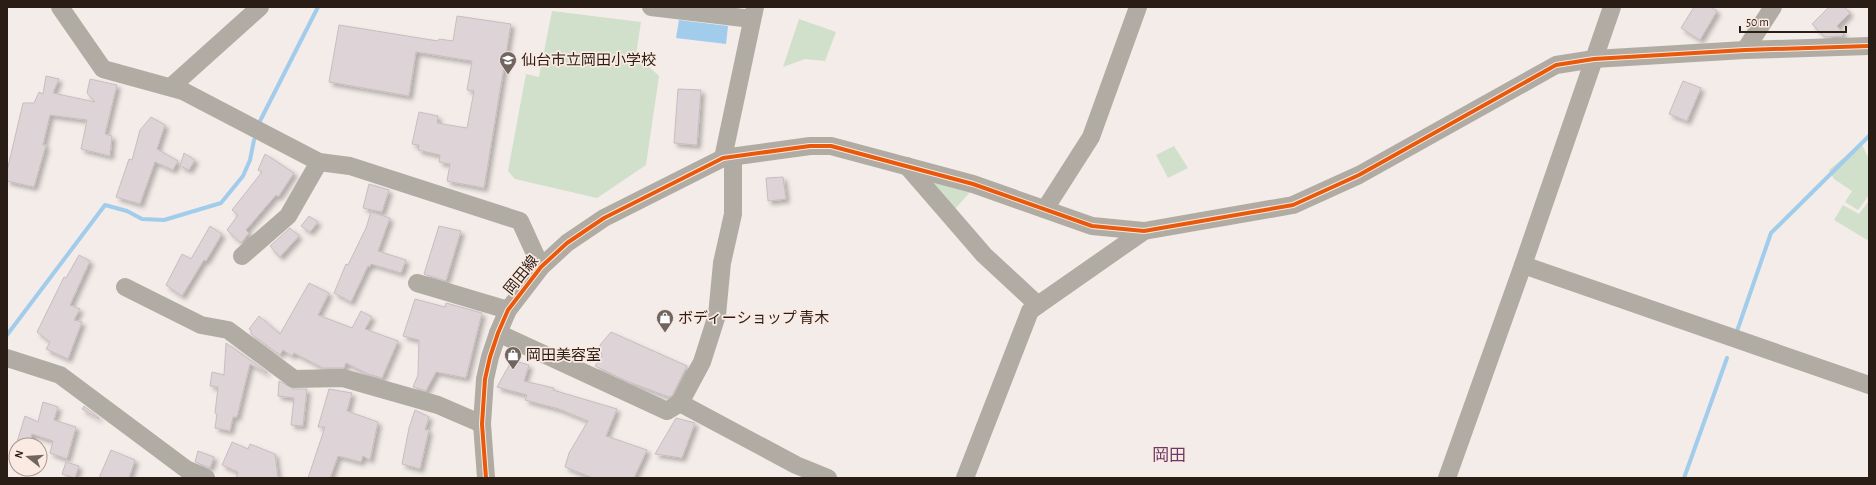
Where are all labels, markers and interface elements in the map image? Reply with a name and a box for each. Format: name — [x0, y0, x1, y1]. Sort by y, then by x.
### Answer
scale bar — [1740, 8, 1846, 34]
text: 50 m — [1746, 16, 1769, 28]
school or university icon: 仙台市立岡田小学校 — [498, 50, 518, 75]
place label: 仙台市立岡田小学校 — [521, 52, 656, 68]
street label: 岡田線 — [501, 252, 541, 298]
shop icon: ボディーショップ 青木 — [655, 308, 675, 333]
place label: ボディーショップ 青木 — [678, 310, 829, 326]
shop icon: 岡田美容室 — [503, 345, 523, 370]
place label: 岡田美容室 — [526, 347, 601, 363]
north arrow — [8, 437, 48, 477]
district label: 岡田 — [1152, 447, 1186, 464]
text: N — [13, 449, 25, 459]

